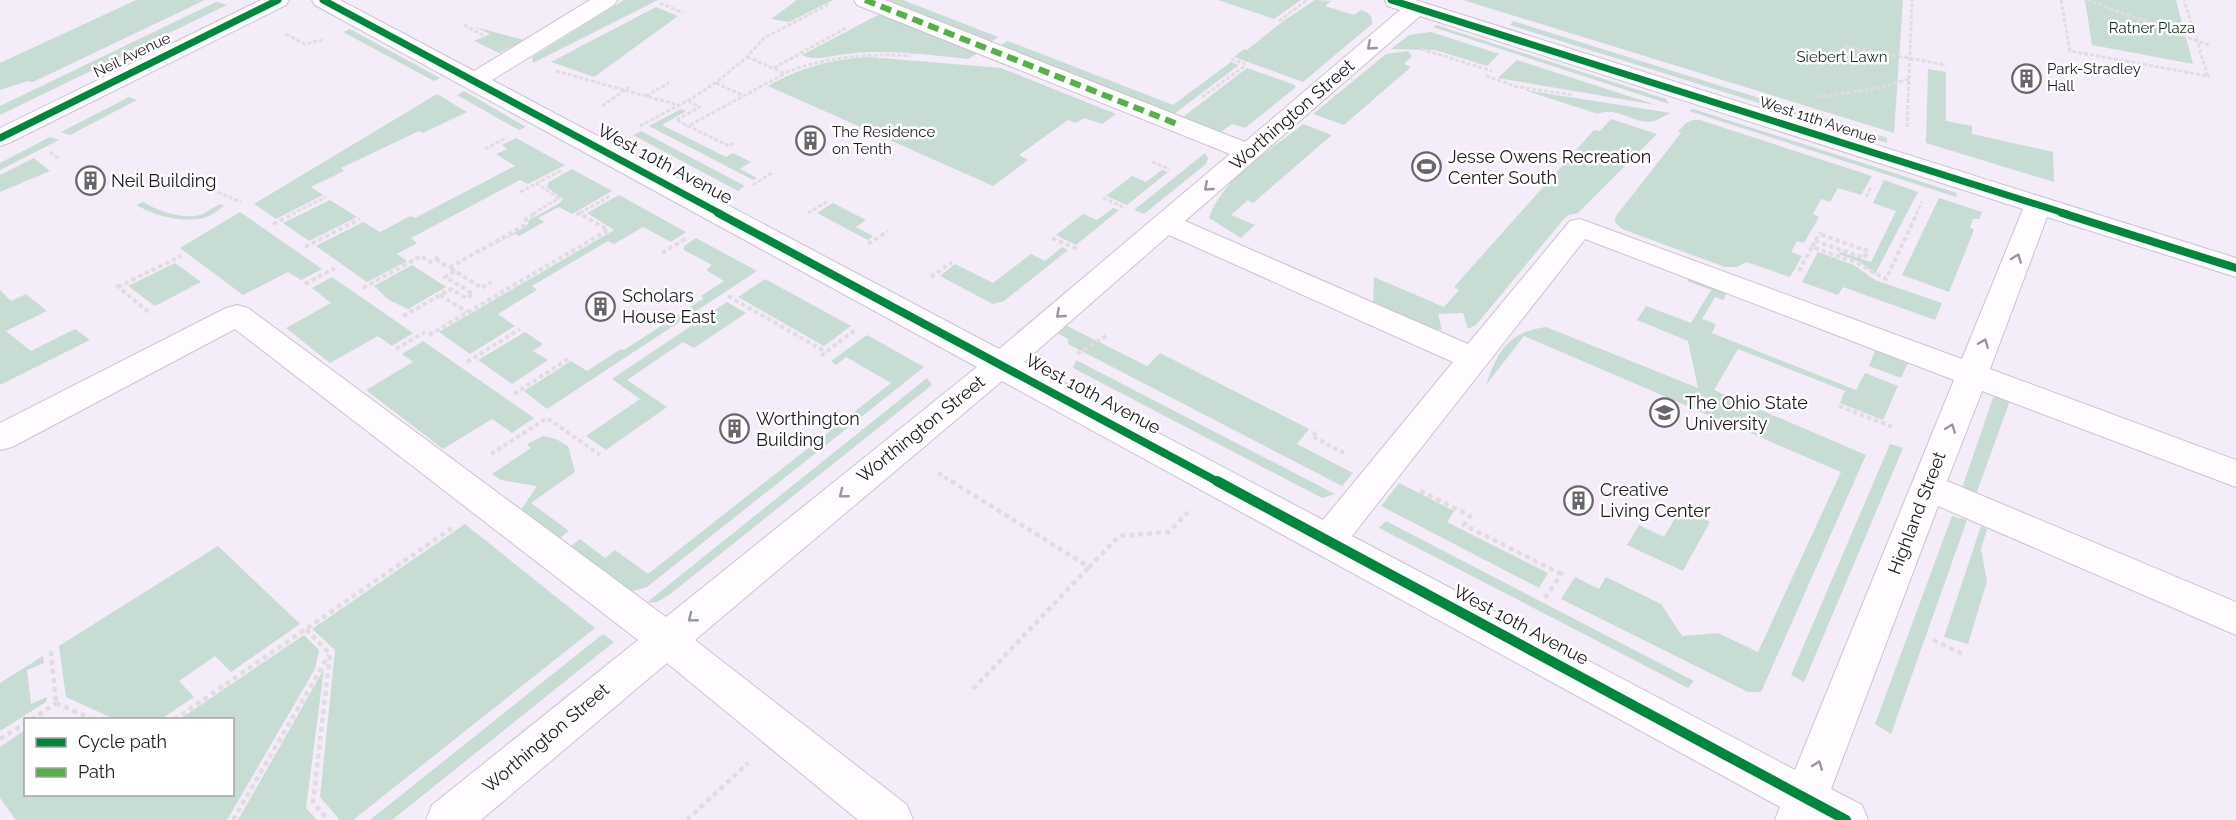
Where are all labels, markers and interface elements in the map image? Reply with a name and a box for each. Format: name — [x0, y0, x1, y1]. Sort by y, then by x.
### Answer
park label: Ratner Plaza — [2109, 19, 2195, 37]
street label: Neil Avenue — [91, 29, 173, 81]
one-way arrow — [1367, 39, 1378, 50]
park label: Siebert Lawn — [1797, 48, 1887, 66]
street label: Worthington Street — [1225, 55, 1358, 174]
place label: Park-Stradley Hall — [2047, 60, 2141, 95]
building icon: Park-Stradley Hall — [2010, 62, 2042, 94]
street label: West 11th Avenue — [1757, 93, 1879, 147]
street label: West 10th Avenue — [594, 119, 737, 208]
place label: The Residence on Tenth — [832, 123, 935, 158]
building icon: The Residence on Tenth — [795, 125, 827, 157]
place label: Jesse Owens Recreation Center South — [1448, 146, 1651, 188]
sports icon: Jesse Owens Recreation Center South — [1411, 151, 1443, 183]
building icon: Neil Building — [74, 165, 106, 197]
place label: Neil Building — [111, 170, 216, 191]
one-way arrow — [1204, 180, 1215, 191]
one-way arrow — [2010, 253, 2023, 264]
place label: Scholars House East — [622, 285, 716, 327]
building icon: Scholars House East — [585, 290, 617, 322]
one-way arrow — [1056, 306, 1067, 317]
one-way arrow — [1977, 338, 1989, 349]
street label: West 10th Avenue — [1022, 349, 1165, 438]
street label: Worthington Street — [853, 371, 989, 487]
place label: The Ohio State University — [1685, 392, 1808, 434]
school or university icon: The Ohio State University — [1648, 397, 1680, 429]
place label: Worthington Building — [756, 408, 860, 450]
building icon: Worthington Building — [719, 413, 751, 445]
one-way arrow — [1943, 423, 1956, 433]
street label: Highland Street — [1883, 449, 1950, 577]
place label: Creative Living Center — [1600, 479, 1711, 521]
building icon: Creative Living Center — [1563, 484, 1595, 516]
one-way arrow — [839, 487, 850, 498]
street label: West 10th Avenue — [1450, 580, 1593, 669]
one-way arrow — [688, 610, 699, 621]
street label: Worthington Street — [478, 679, 613, 797]
legend — [24, 718, 234, 796]
text: Cycle path — [78, 731, 167, 752]
text: Path — [78, 761, 115, 782]
one-way arrow — [1810, 761, 1823, 771]

